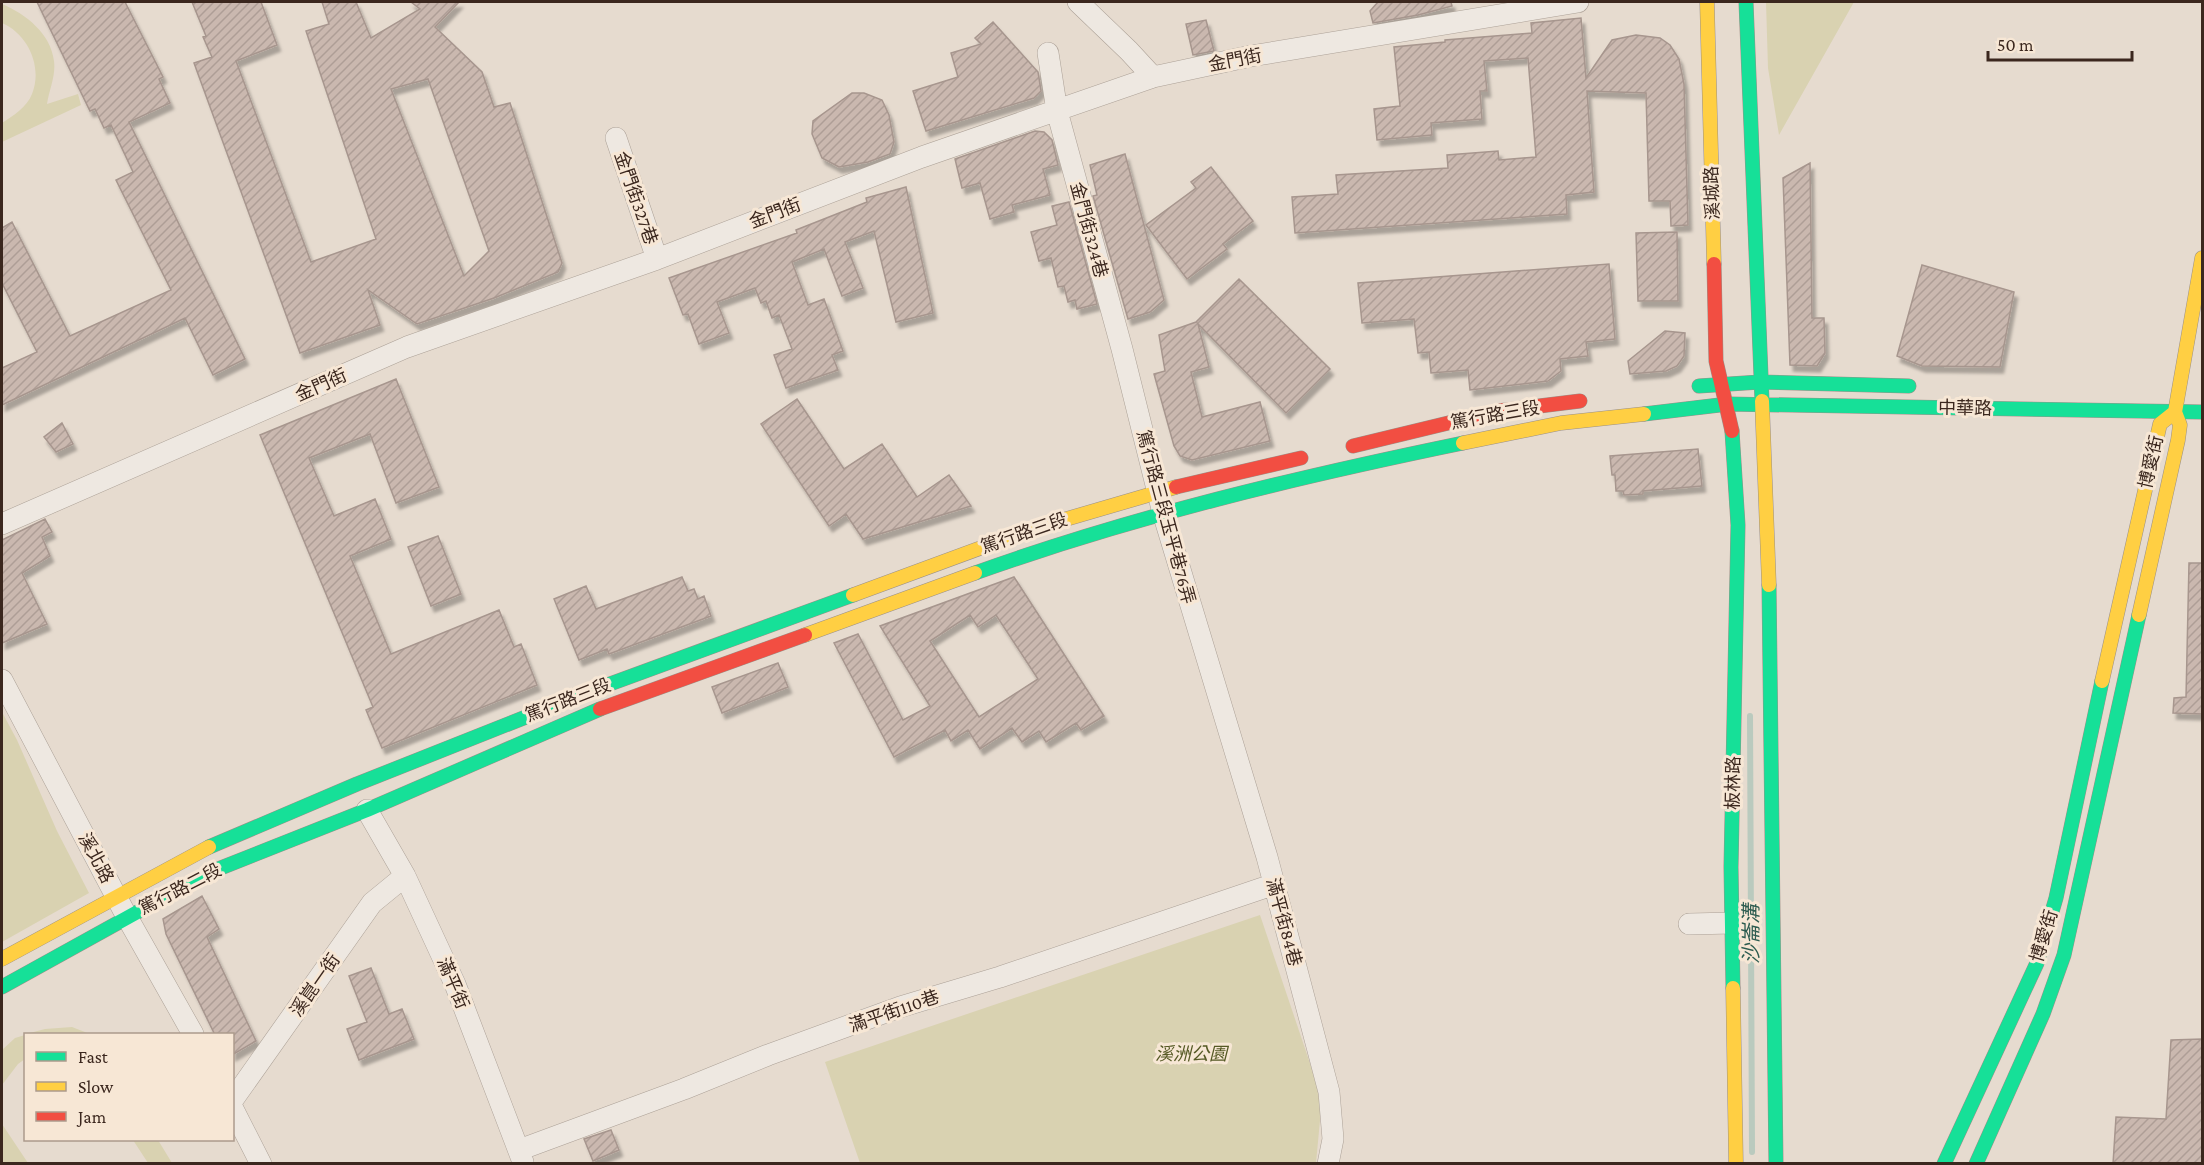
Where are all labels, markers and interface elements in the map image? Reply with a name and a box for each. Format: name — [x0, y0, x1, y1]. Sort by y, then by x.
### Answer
scale bar — [1988, 24, 2132, 62]
text: 50 m — [1997, 35, 2034, 55]
street label: 金門街 — [1207, 45, 1263, 75]
street label: 金門街327巷 — [611, 149, 661, 247]
street label: 溪城路 — [1701, 166, 1723, 220]
street label: 金門街324巷 — [1067, 180, 1111, 280]
street label: 金門街 — [746, 194, 804, 232]
street label: 金門街 — [292, 365, 350, 405]
street label: 篤行路三段 — [1449, 397, 1541, 433]
street label: 中華路 — [1938, 398, 1992, 418]
street label: 篤行路三段玉平巷76弄 — [1133, 428, 1199, 606]
street label: 博愛街 — [2135, 433, 2167, 491]
street label: 篤行路三段 — [978, 509, 1070, 557]
street label: 篤行路三段 — [522, 675, 614, 725]
street label: 板林路 — [1723, 756, 1743, 810]
street label: 溪北路 — [74, 829, 118, 887]
street label: 篤行路二段 — [135, 860, 225, 918]
street label: 滿平街84巷 — [1263, 876, 1305, 968]
water label: 沙崙溝 — [1740, 901, 1762, 964]
street label: 博愛街 — [2027, 907, 2061, 965]
street label: 溪崑一街 — [286, 950, 344, 1020]
street label: 滿平街 — [433, 954, 473, 1012]
street label: 滿平街110巷 — [846, 986, 942, 1036]
legend — [24, 1033, 234, 1141]
park label: 溪洲公園 — [1155, 1044, 1230, 1064]
text: Fast — [78, 1047, 109, 1067]
text: Slow — [78, 1077, 114, 1097]
text: Jam — [76, 1107, 107, 1127]

